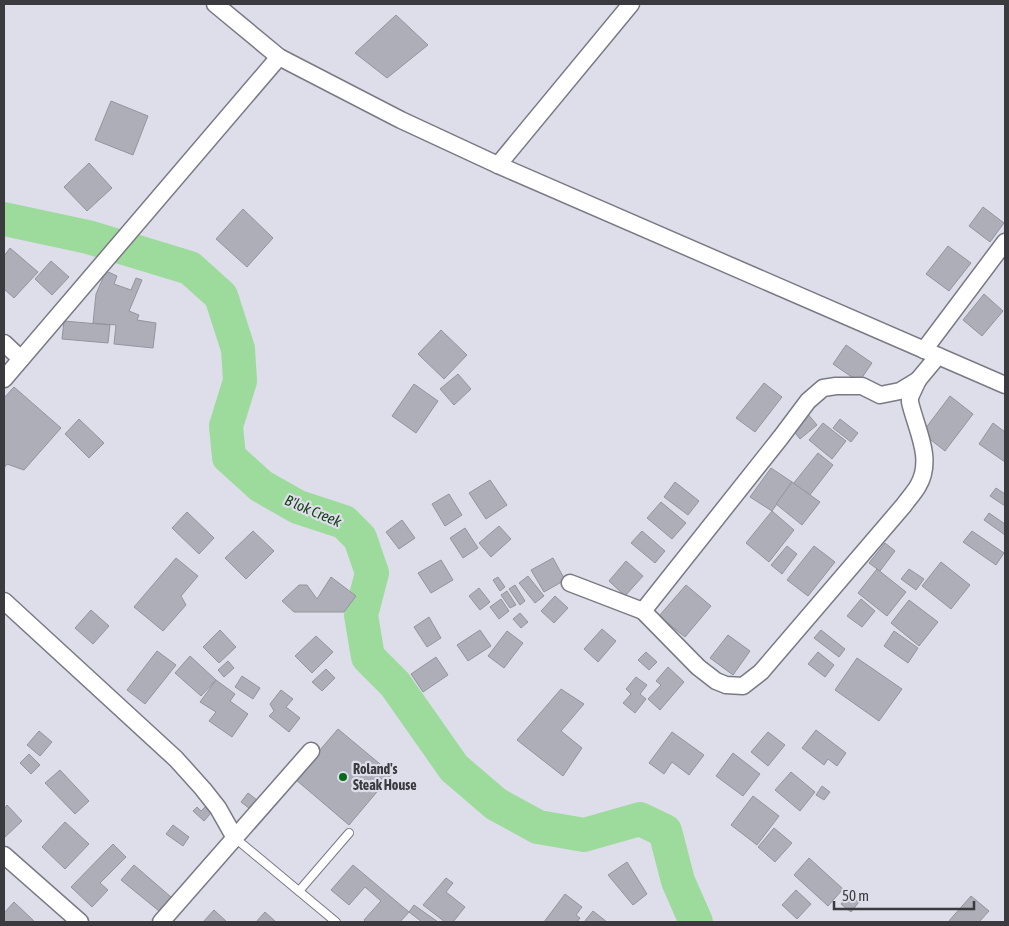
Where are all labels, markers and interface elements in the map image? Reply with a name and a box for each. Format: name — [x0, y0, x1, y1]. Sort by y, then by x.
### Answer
water label: B'lok Creek — [282, 491, 344, 530]
place label: Roland's Steak House — [353, 761, 417, 793]
marker: Roland's Steak House — [337, 771, 349, 783]
scale bar — [834, 878, 974, 910]
text: 50 m — [842, 887, 869, 904]

